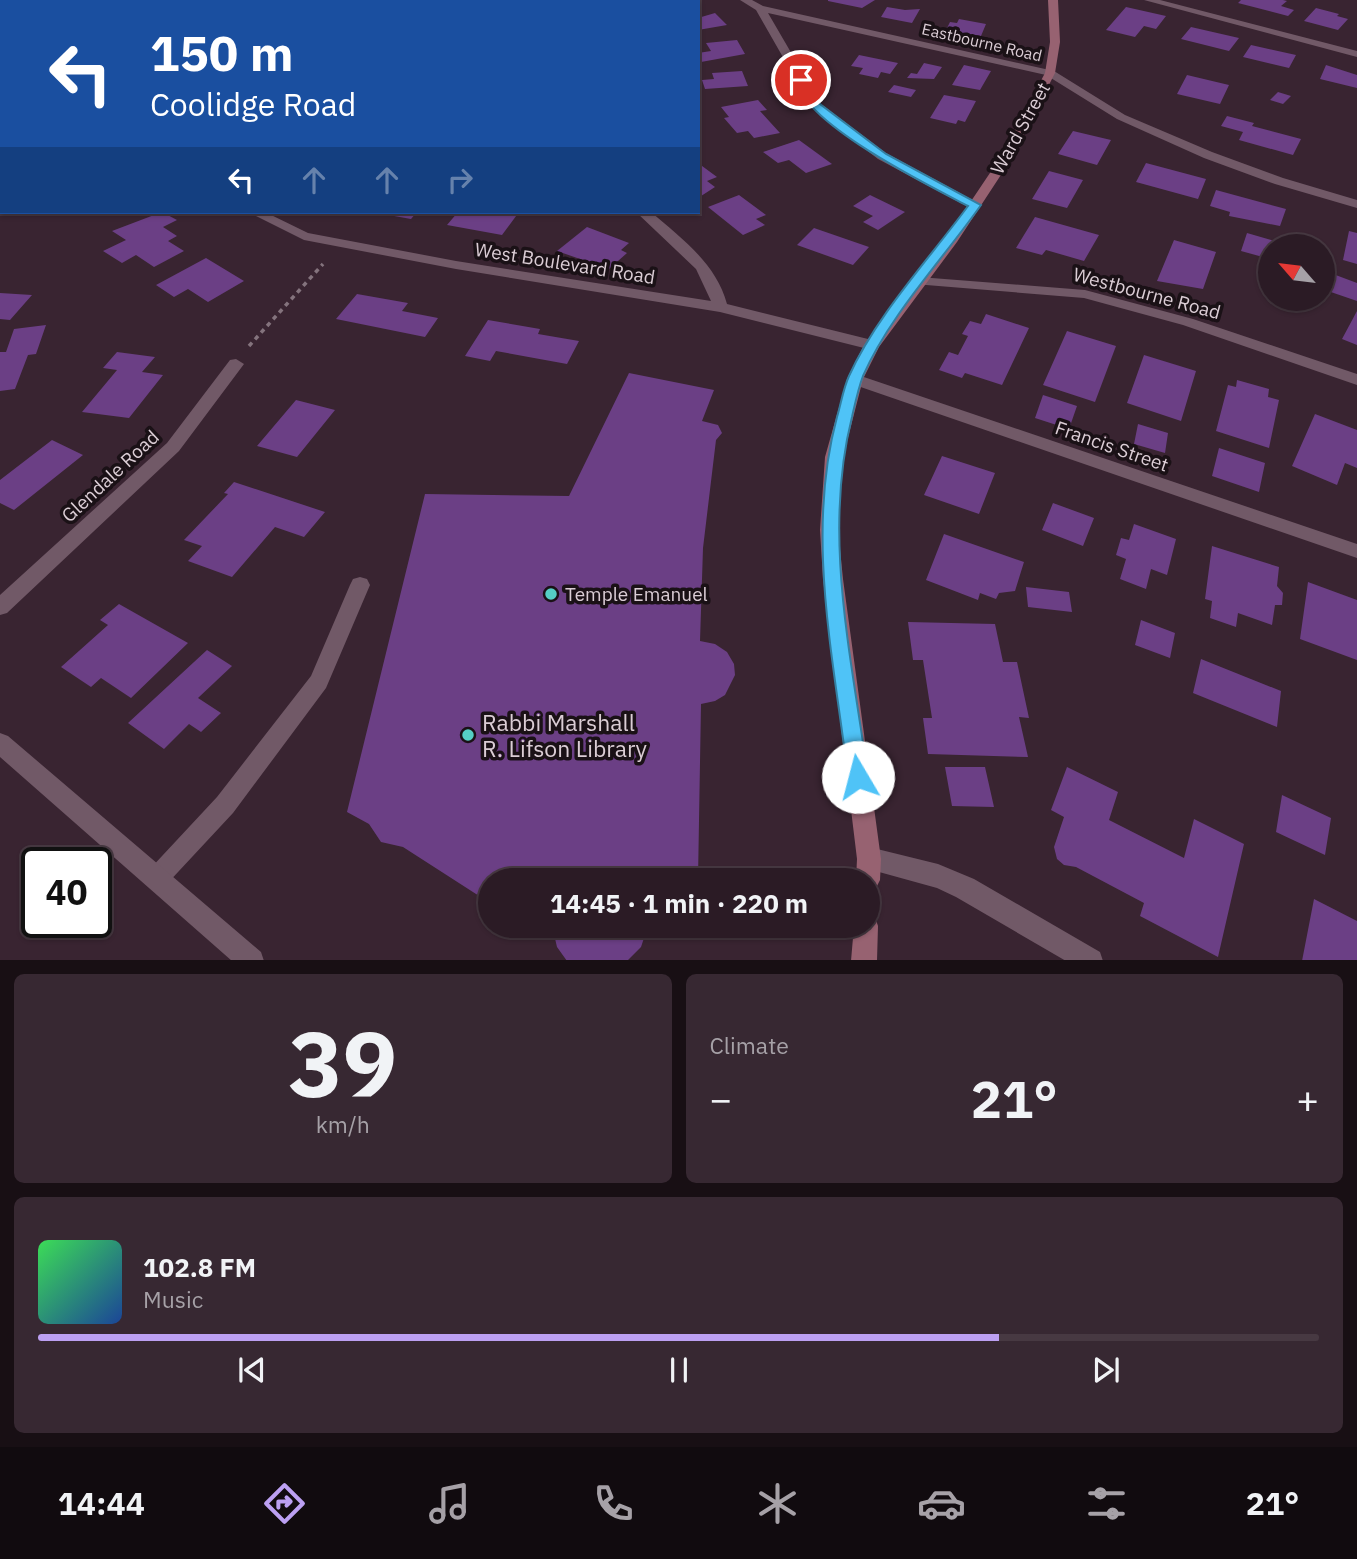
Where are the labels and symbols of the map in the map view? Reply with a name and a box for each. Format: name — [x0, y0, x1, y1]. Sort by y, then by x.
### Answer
street label: Eastbourne Road — [920, 18, 1044, 66]
pin — [771, 50, 831, 110]
street label: Ward Street — [985, 78, 1055, 178]
north arrow — [1258, 234, 1335, 312]
street label: West Boulevard Road — [473, 237, 657, 289]
street label: Westbourne Road — [1071, 262, 1223, 324]
street label: Francis Street — [1052, 415, 1172, 477]
street label: Glendale Road — [56, 425, 164, 527]
place label: Temple Emanuel — [565, 582, 708, 606]
marker: Temple Emanuel — [543, 586, 559, 602]
place label: Rabbi Marshall R. Lifson Library — [482, 707, 648, 763]
marker: Rabbi Marshall R. Lifson Library — [460, 727, 476, 743]
position arrow — [821, 740, 895, 814]
speed limit sign: 40 — [21, 847, 112, 938]

